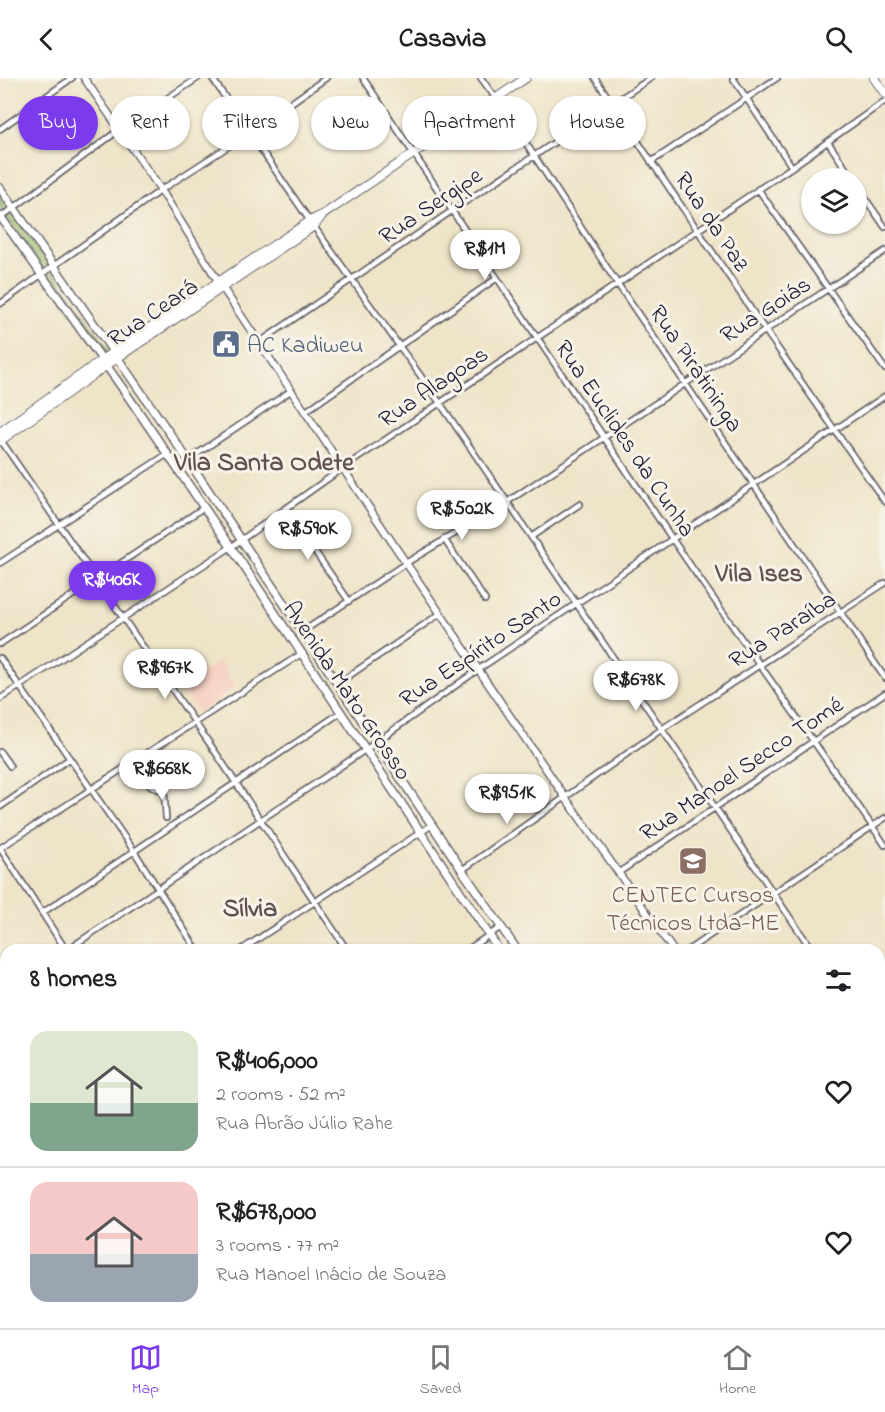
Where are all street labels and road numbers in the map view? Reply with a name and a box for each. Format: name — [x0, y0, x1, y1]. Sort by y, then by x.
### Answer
street label: Rua Sergipe — [373, 159, 490, 255]
street label: Rua da Paz — [665, 165, 758, 280]
street label: Rua Goiás — [714, 269, 819, 354]
street label: Rua Ceará — [101, 271, 206, 357]
street label: Rua Piratininga — [639, 299, 751, 440]
street label: Rua Euclides da Cunha — [545, 334, 703, 545]
street label: Rua Alagoas — [372, 338, 496, 438]
street label: Rua Espírito Santo — [393, 583, 570, 717]
street label: Rua Paraíba — [723, 583, 844, 679]
street label: Avenida Mato Grosso — [273, 595, 419, 788]
street label: Rua Manoel Secco Tomé — [633, 689, 851, 851]

